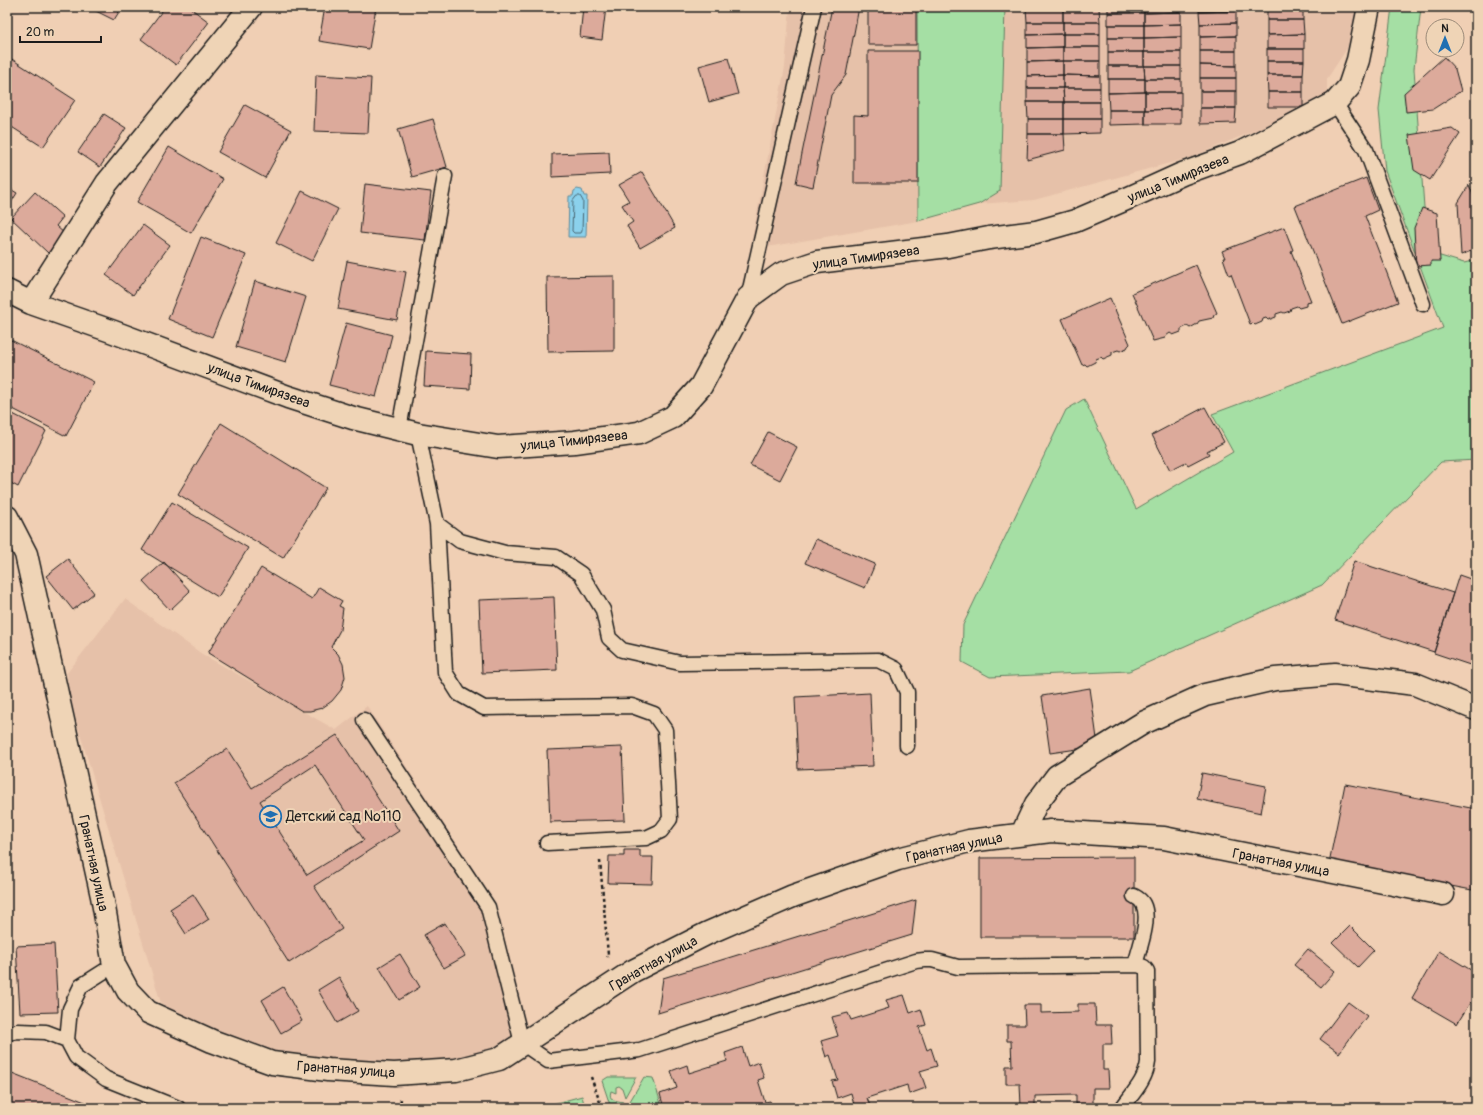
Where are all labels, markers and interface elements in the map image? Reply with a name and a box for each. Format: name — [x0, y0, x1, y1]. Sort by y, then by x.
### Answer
scale bar — [20, 18, 101, 44]
north arrow — [1425, 18, 1465, 58]
text: N — [1441, 22, 1449, 35]
text: 20 m — [26, 25, 55, 40]
street label: улица Тимирязева — [1124, 150, 1231, 207]
street label: улица Тимирязева — [811, 242, 921, 274]
street label: улица Тимирязева — [204, 359, 312, 412]
street label: улица Тимирязева — [519, 426, 628, 455]
school or university icon: Детский сад №110 — [258, 803, 284, 829]
place label: Детский сад №110 — [285, 808, 401, 825]
street label: Гранатная улица — [75, 813, 112, 913]
street label: Гранатная улица — [904, 829, 1004, 866]
street label: Гранатная улица — [1231, 845, 1331, 880]
street label: Гранатная улица — [606, 932, 700, 995]
street label: Гранатная улица — [296, 1058, 396, 1081]

